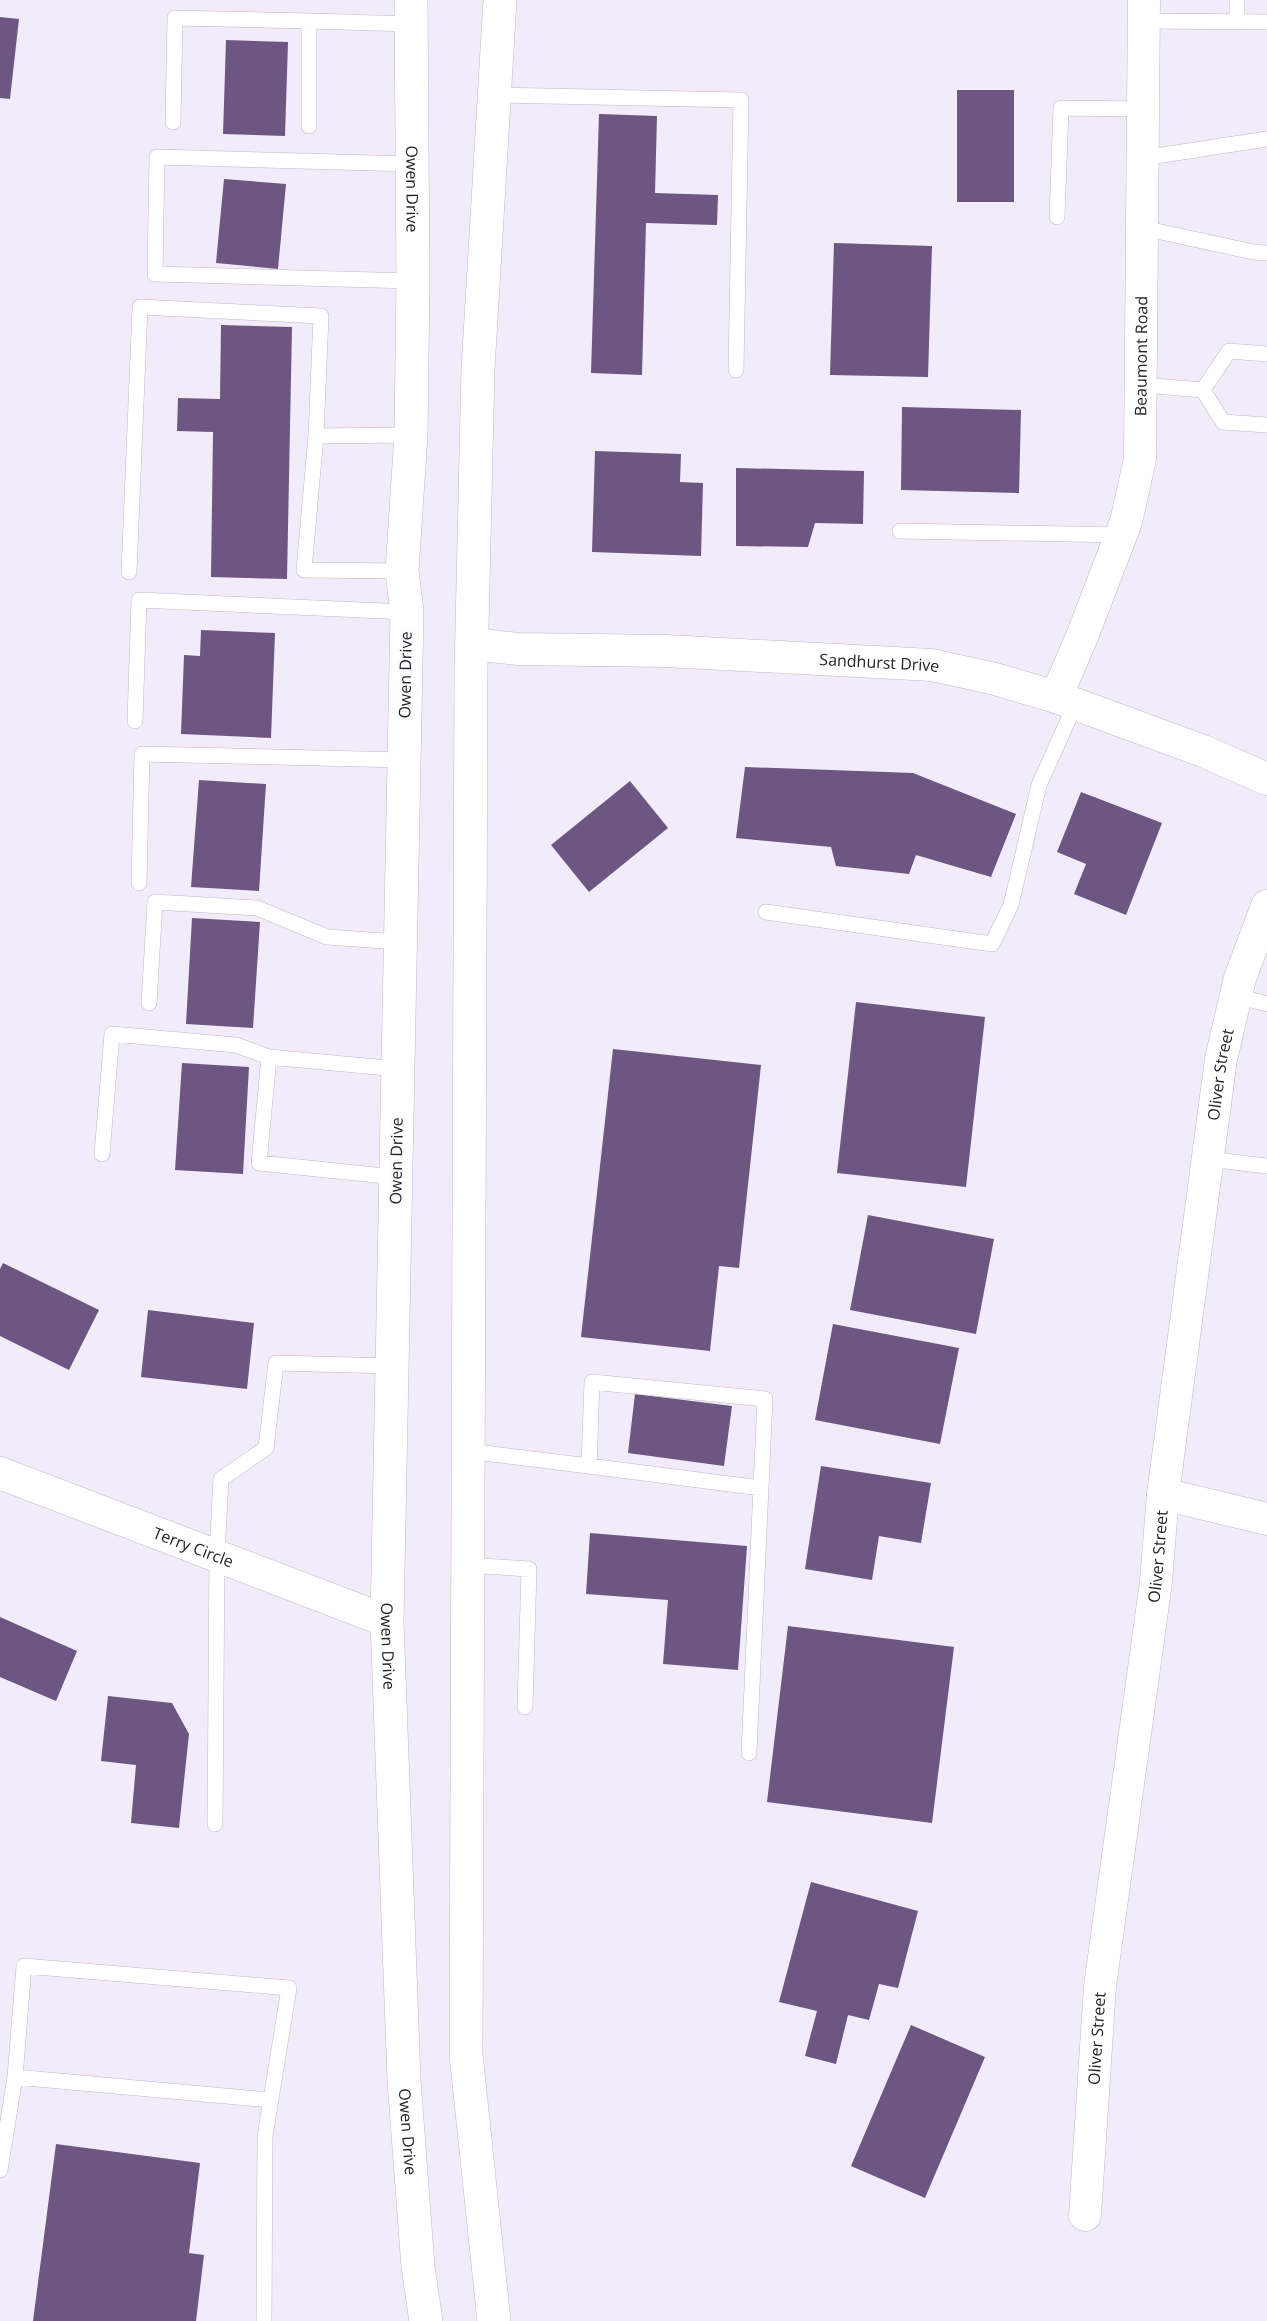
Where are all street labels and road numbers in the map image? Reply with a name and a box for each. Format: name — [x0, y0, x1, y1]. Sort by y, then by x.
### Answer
street label: Owen Drive — [401, 145, 424, 233]
street label: Beaumont Road — [1129, 296, 1152, 416]
street label: Owen Drive — [393, 631, 417, 719]
street label: Sandhurst Drive — [819, 648, 942, 677]
street label: Oliver Street — [1202, 1026, 1239, 1122]
street label: Owen Drive — [384, 1117, 408, 1205]
street label: Oliver Street — [1142, 1509, 1173, 1604]
street label: Terry Circle — [150, 1522, 237, 1572]
street label: Owen Drive — [376, 1602, 401, 1690]
street label: Oliver Street — [1083, 1991, 1111, 2085]
street label: Owen Drive — [394, 2088, 422, 2176]

